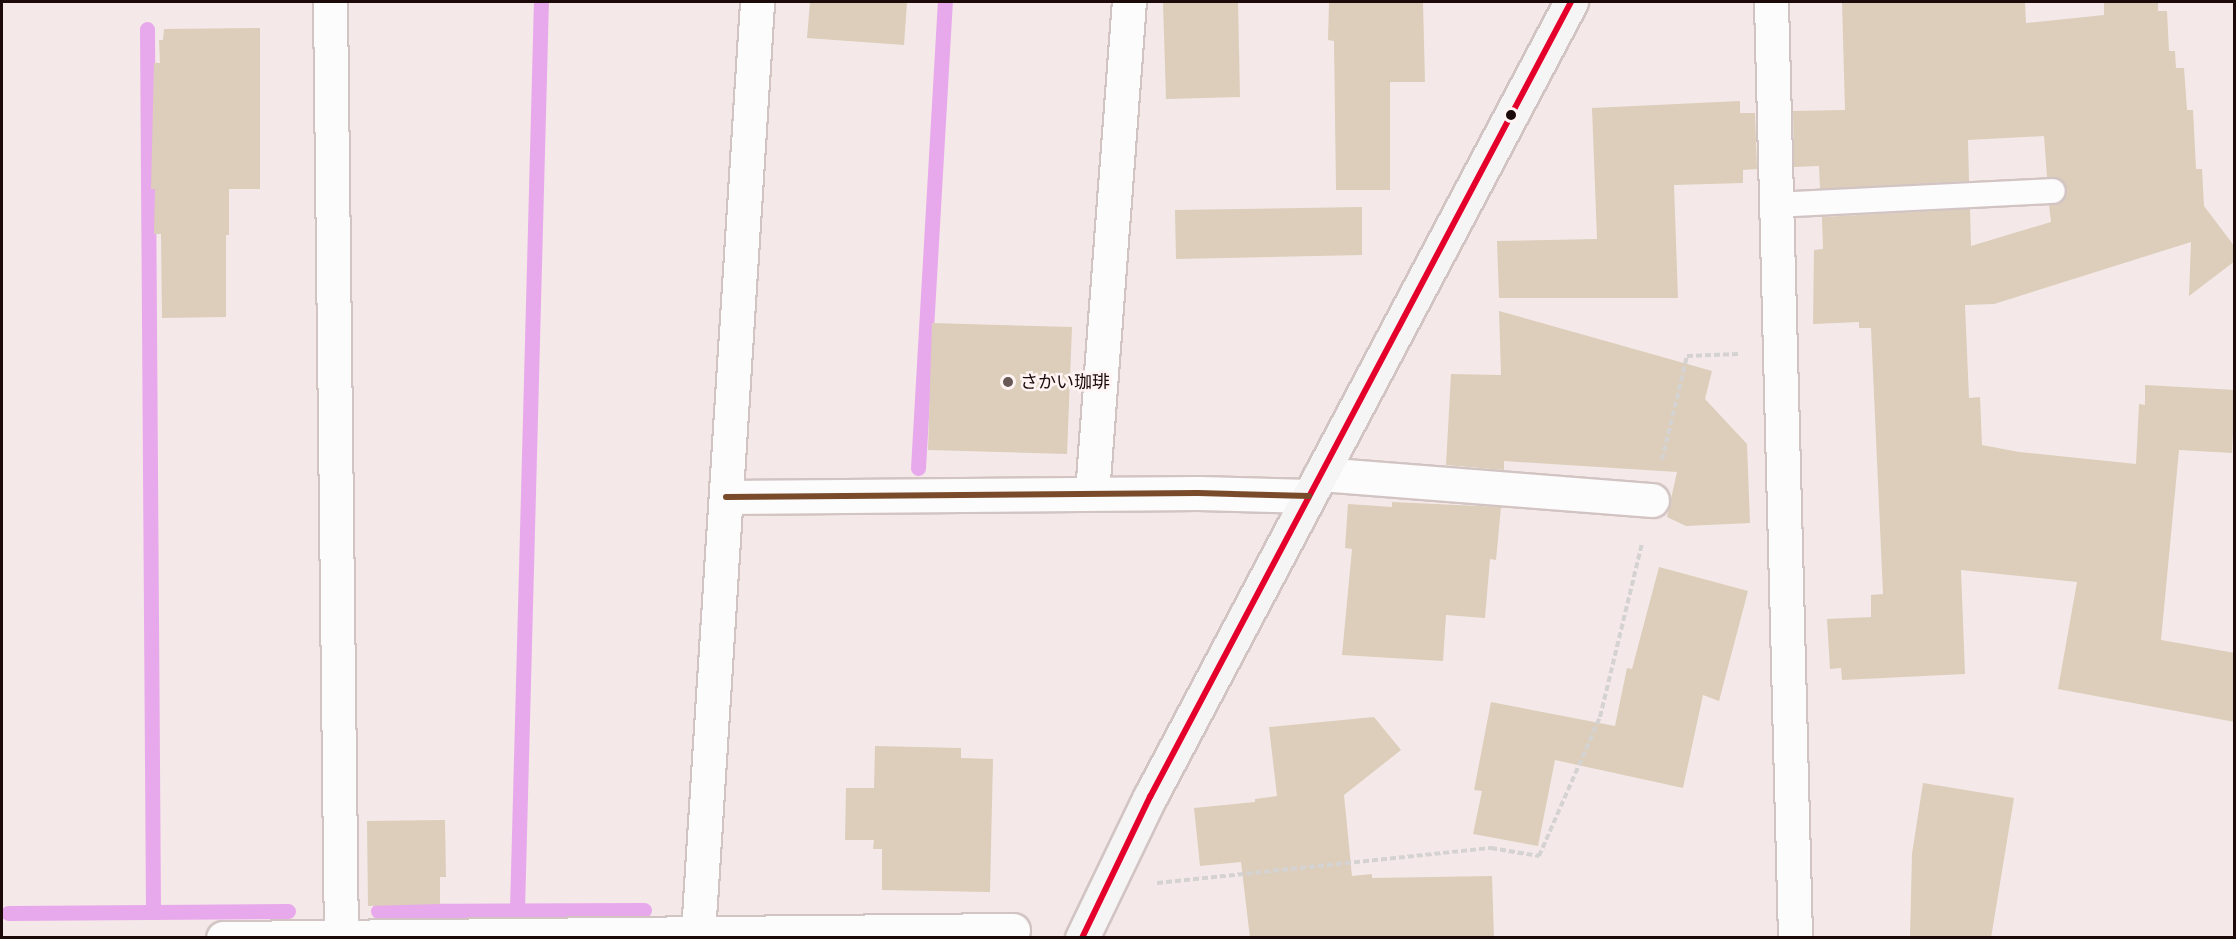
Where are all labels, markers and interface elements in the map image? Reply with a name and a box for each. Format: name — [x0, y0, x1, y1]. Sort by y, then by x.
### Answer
unlabelled marker — [1505, 109, 1517, 121]
place label: さかい珈琲 — [1020, 371, 1110, 393]
marker: さかい珈琲 — [1001, 375, 1015, 389]

